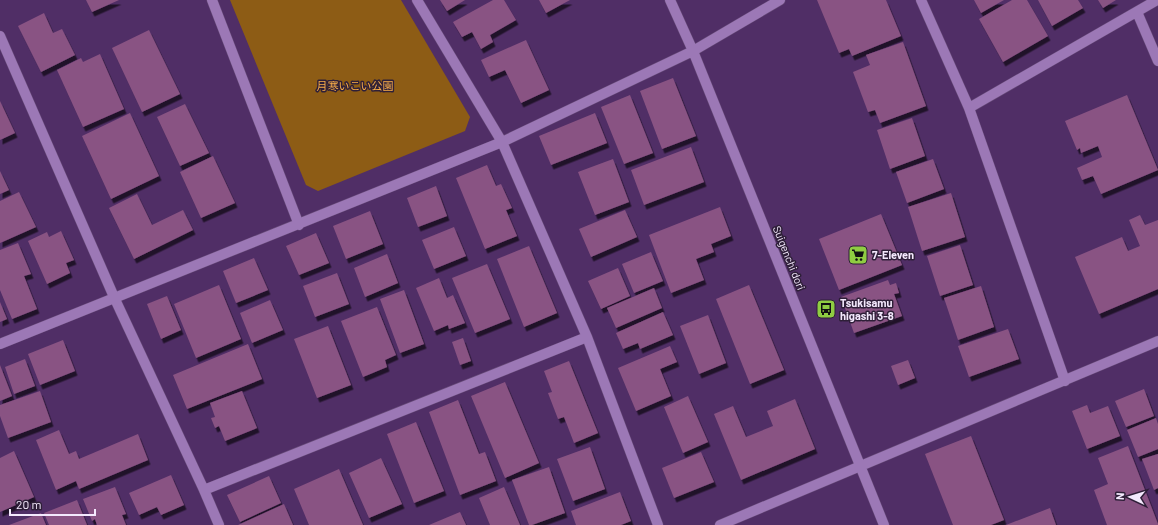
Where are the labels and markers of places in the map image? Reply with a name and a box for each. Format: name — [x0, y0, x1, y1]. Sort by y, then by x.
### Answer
supermarket icon: 7-Eleven — [847, 244, 869, 266]
place label: 7-Eleven — [872, 248, 914, 261]
place label: Tsukisamu higashi 3-8 — [840, 296, 894, 322]
bus stop icon: Tsukisamu higashi 3-8 — [815, 298, 837, 320]

